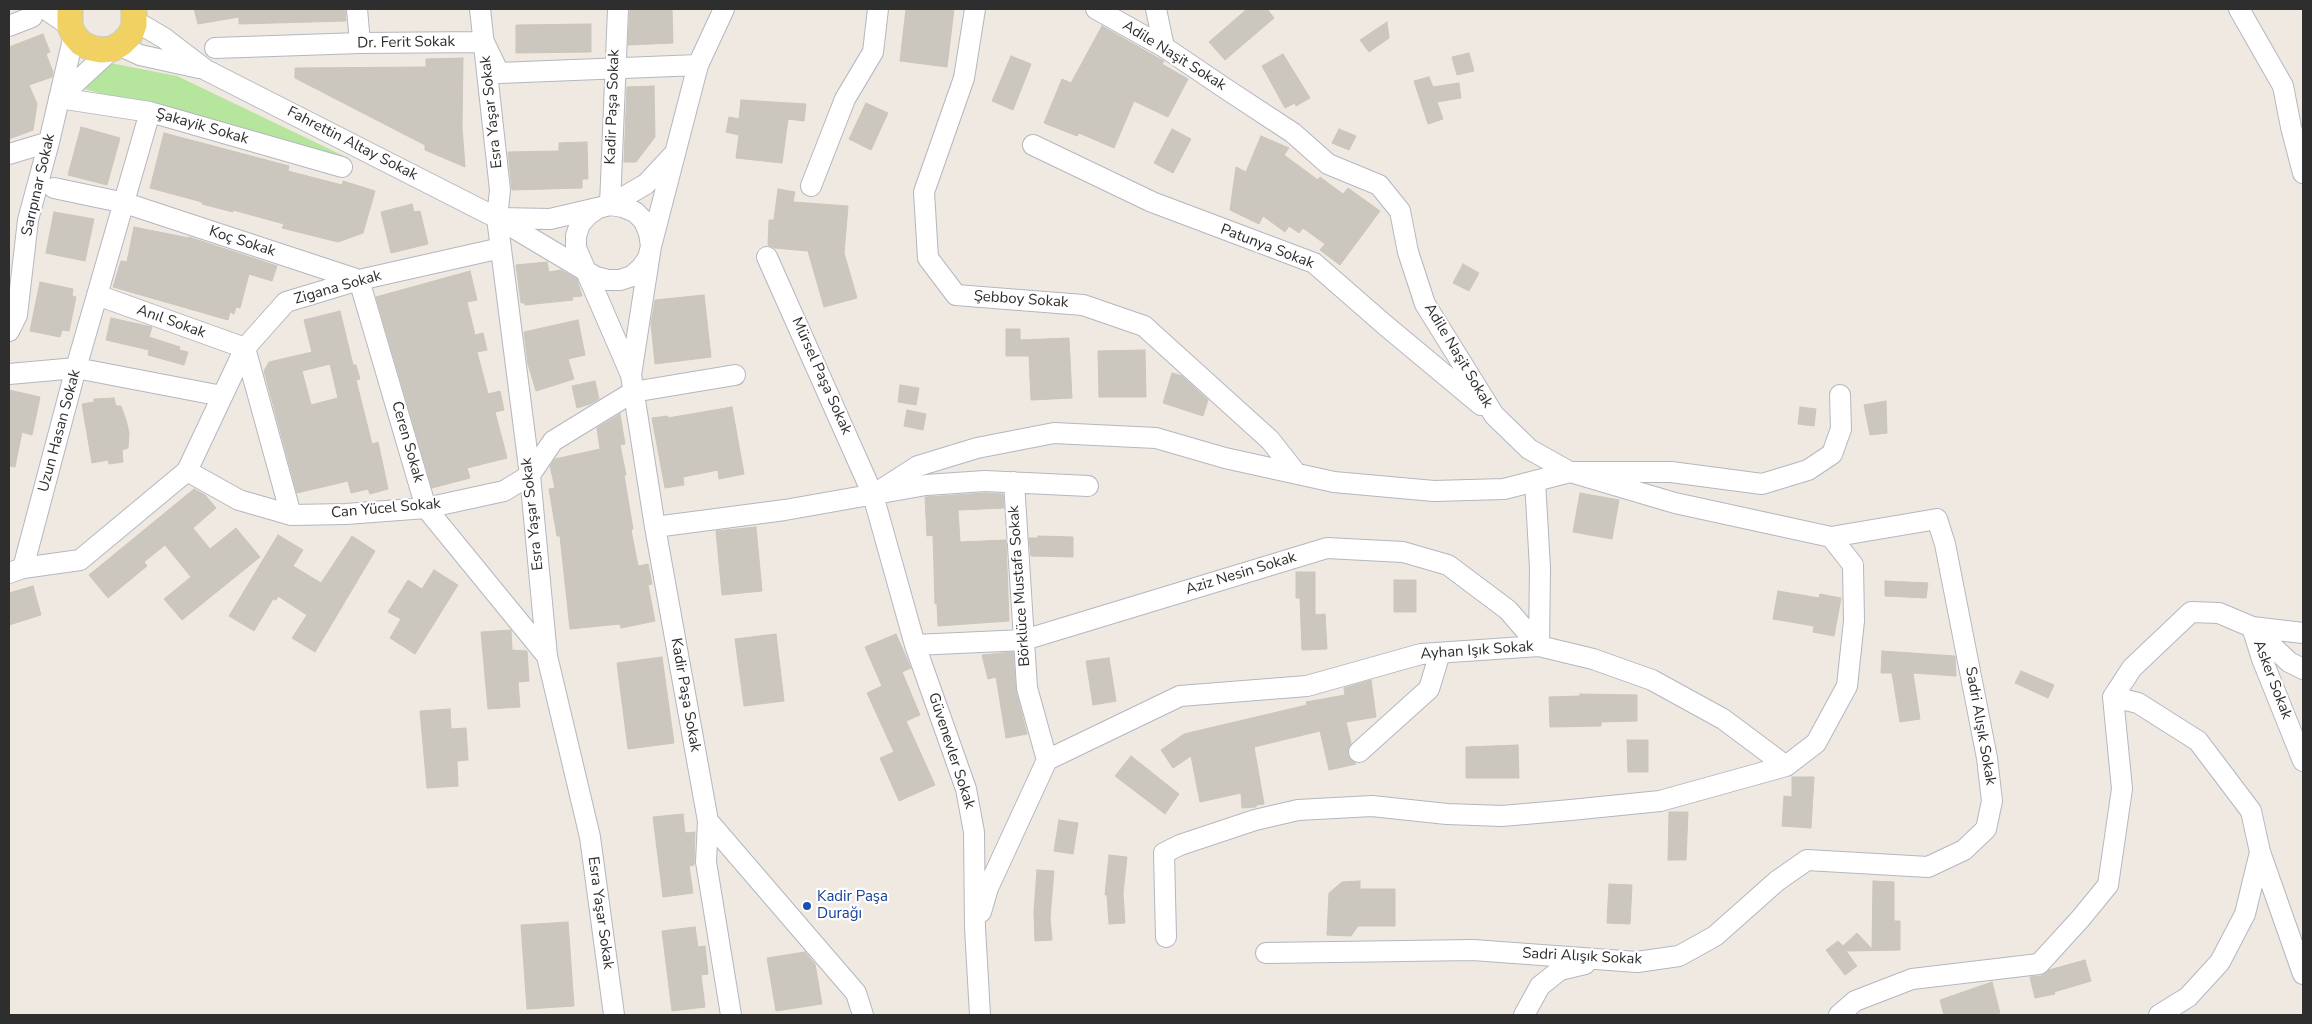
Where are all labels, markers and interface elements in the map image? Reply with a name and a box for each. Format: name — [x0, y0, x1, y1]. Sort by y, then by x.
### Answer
street label: Adile Naşit Sokak — [1119, 17, 1229, 95]
street label: Dr. Ferit Sokak — [357, 33, 455, 53]
street label: Kadir Paşa Sokak — [602, 49, 624, 165]
street label: Esra Yaşar Sokak — [477, 55, 507, 169]
street label: Fahrettin Altay Sokak — [284, 103, 420, 185]
street label: Şakayik Sokak — [154, 105, 250, 149]
street label: Sarıpınar Sokak — [18, 132, 60, 238]
street label: Patunya Sokak — [1218, 221, 1316, 273]
street label: Koç Sokak — [207, 223, 277, 261]
street label: Zigana Sokak — [292, 267, 384, 309]
street label: Şebboy Sokak — [973, 288, 1069, 312]
street label: Anıl Sokak — [134, 301, 208, 343]
street label: Adile Naşit Sokak — [1420, 301, 1496, 411]
street label: Mürsel Paşa Sokak — [787, 315, 855, 437]
street label: Uzun Hasan Sokak — [35, 368, 85, 494]
street label: Ceren Sokak — [387, 399, 427, 485]
street label: Esra Yaşar Sokak — [518, 457, 548, 571]
street label: Can Yücel Sokak — [330, 495, 442, 523]
street label: Börklüce Mustafa Sokak — [1005, 505, 1035, 667]
street label: Aziz Nesin Sokak — [1184, 549, 1298, 599]
street label: Kadir Paşa Sokak — [666, 637, 704, 753]
street label: Ayhan Işık Sokak — [1420, 638, 1534, 664]
street label: Asker Sokak — [2249, 638, 2295, 722]
street label: Sadri Alışık Sokak — [1961, 665, 1999, 787]
street label: Güvenevler Sokak — [924, 691, 978, 811]
street label: Esra Yaşar Sokak — [583, 856, 617, 970]
place label: Kadir Paşa Durağı — [817, 888, 888, 923]
marker: Kadir Paşa Durağı — [801, 900, 813, 912]
street label: Sadri Alışık Sokak — [1522, 945, 1642, 969]

